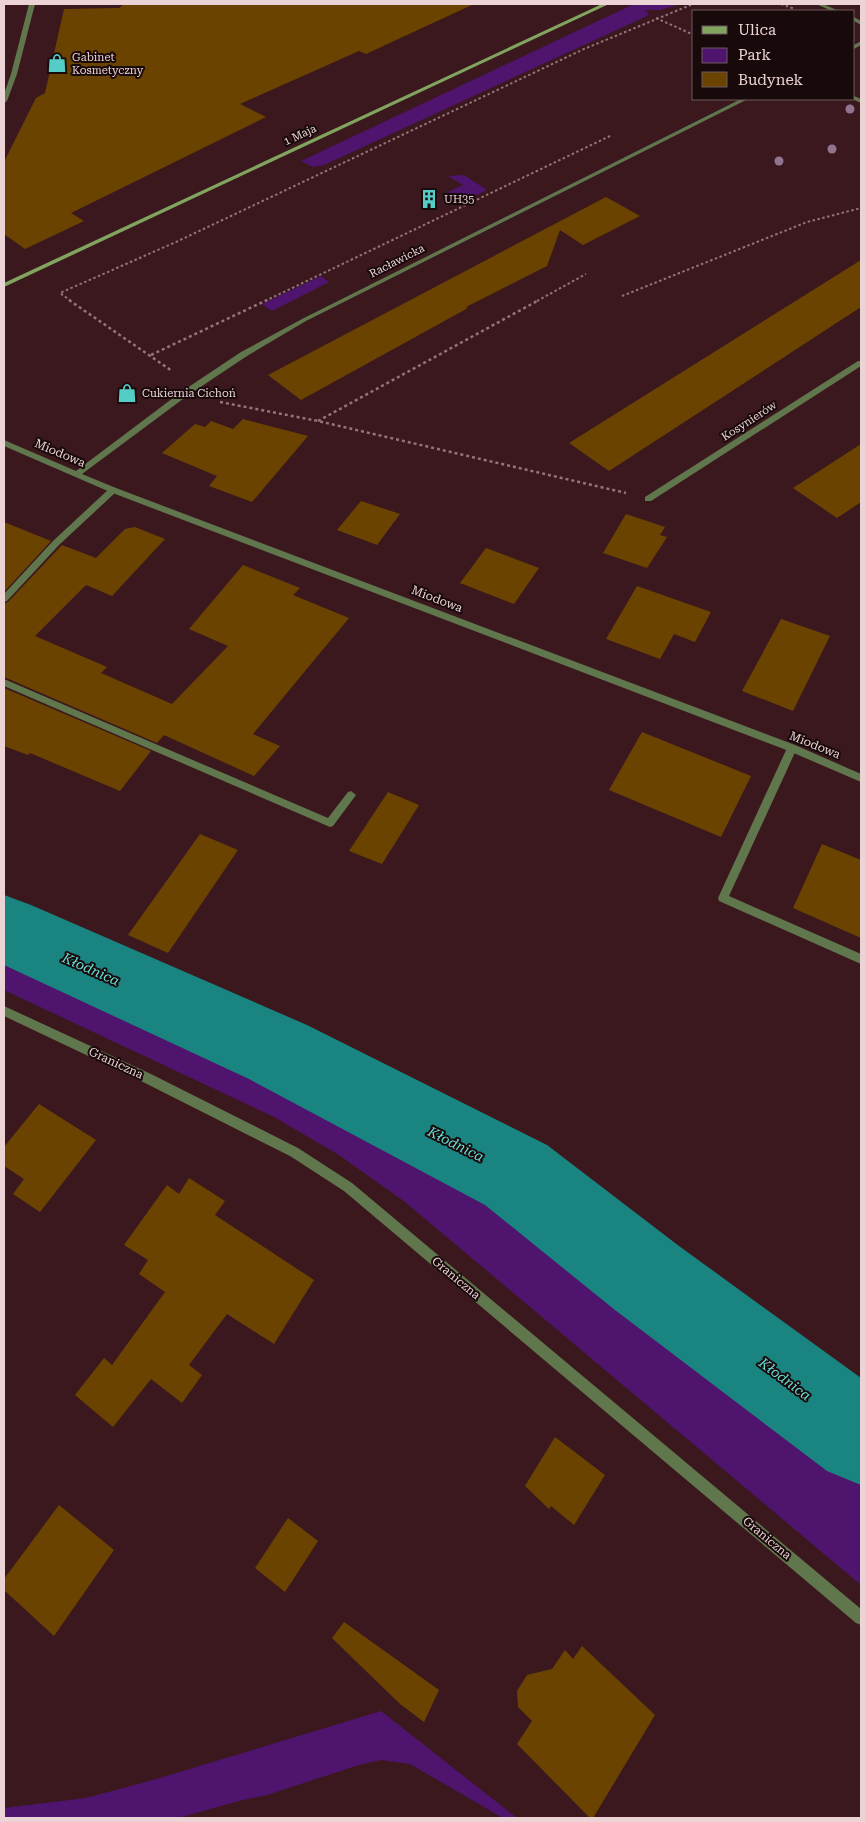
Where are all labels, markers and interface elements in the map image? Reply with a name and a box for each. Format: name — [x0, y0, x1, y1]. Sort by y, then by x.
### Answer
legend — [692, 10, 855, 100]
text: Ulica — [738, 21, 776, 39]
text: Park — [738, 46, 772, 64]
place label: Gabinet Kosmetyczny — [72, 51, 144, 77]
shop icon: Gabinet Kosmetyczny — [46, 52, 68, 74]
text: Budynek — [738, 71, 803, 89]
street label: 1 Maja — [282, 122, 318, 148]
building icon: UH35 — [418, 188, 440, 210]
place label: UH35 — [444, 193, 474, 206]
street label: Racławicka — [367, 242, 427, 280]
shop icon: Cukiernia Cichoń — [116, 382, 138, 404]
place label: Cukiernia Cichoń — [142, 387, 236, 400]
street label: Kosynierów — [719, 398, 780, 444]
street label: Miodowa — [33, 436, 88, 470]
street label: Miodowa — [409, 583, 465, 615]
street label: Miodowa — [787, 728, 843, 762]
water label: Kłodnica — [59, 949, 122, 989]
street label: Graniczna — [86, 1044, 146, 1082]
water label: Kłodnica — [425, 1123, 487, 1165]
street label: Graniczna — [429, 1254, 483, 1303]
water label: Kłodnica — [755, 1354, 814, 1404]
street label: Graniczna — [740, 1514, 794, 1563]

